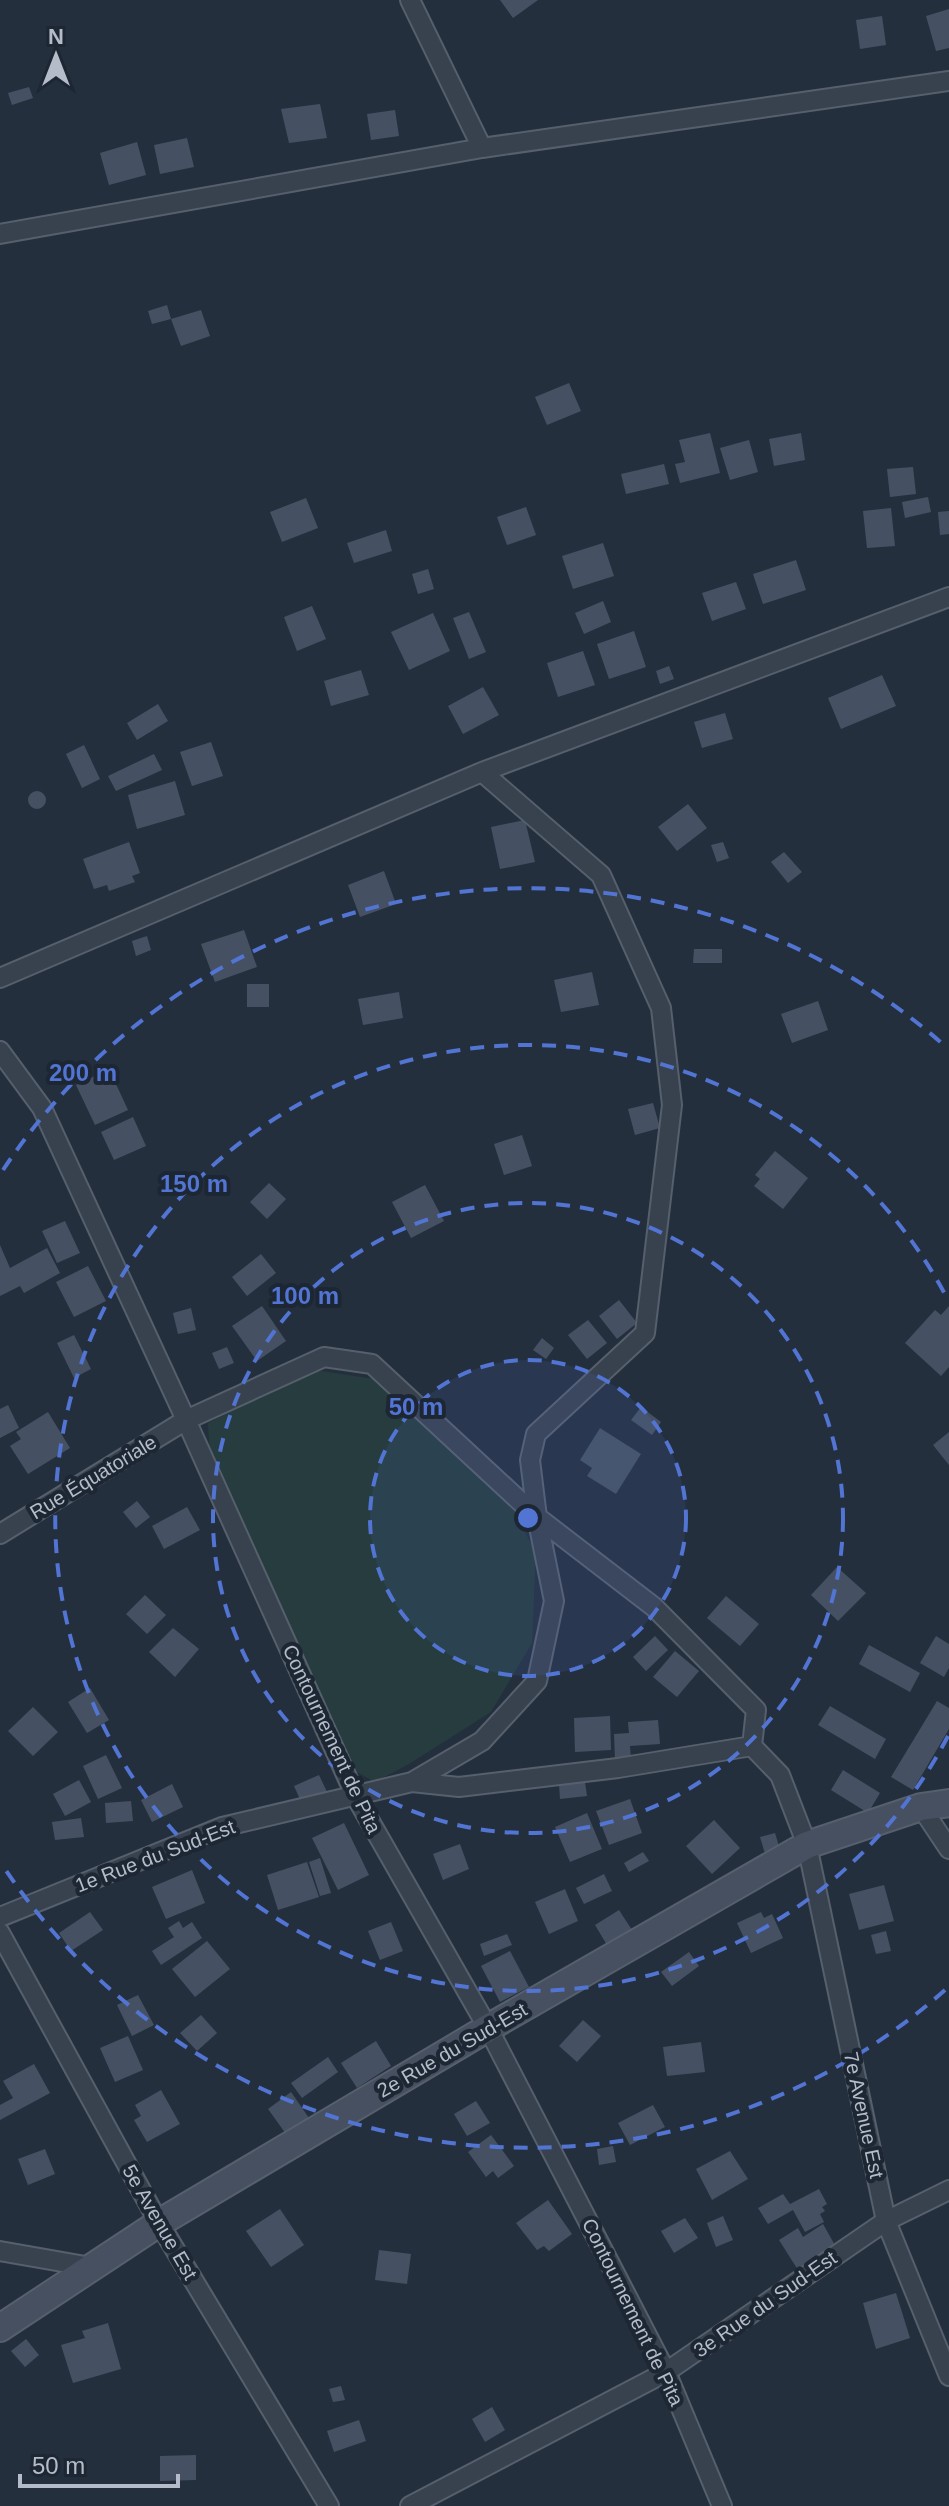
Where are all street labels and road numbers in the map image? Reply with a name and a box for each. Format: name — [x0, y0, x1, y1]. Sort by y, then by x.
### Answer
street label: Rue Équatoriale — [26, 1431, 160, 1523]
street label: Contournement de Pita — [279, 1641, 386, 1838]
street label: 1e Rue du Sud-Est — [72, 1815, 238, 1897]
street label: 2e Rue du Sud-Est — [373, 1998, 531, 2102]
street label: 7e Avenue Est — [840, 2050, 888, 2181]
street label: 5e Avenue Est — [118, 2161, 202, 2284]
street label: Contournement de Pita — [578, 2215, 688, 2410]
street label: 3e Rue du Sud-Est — [689, 2246, 841, 2361]

